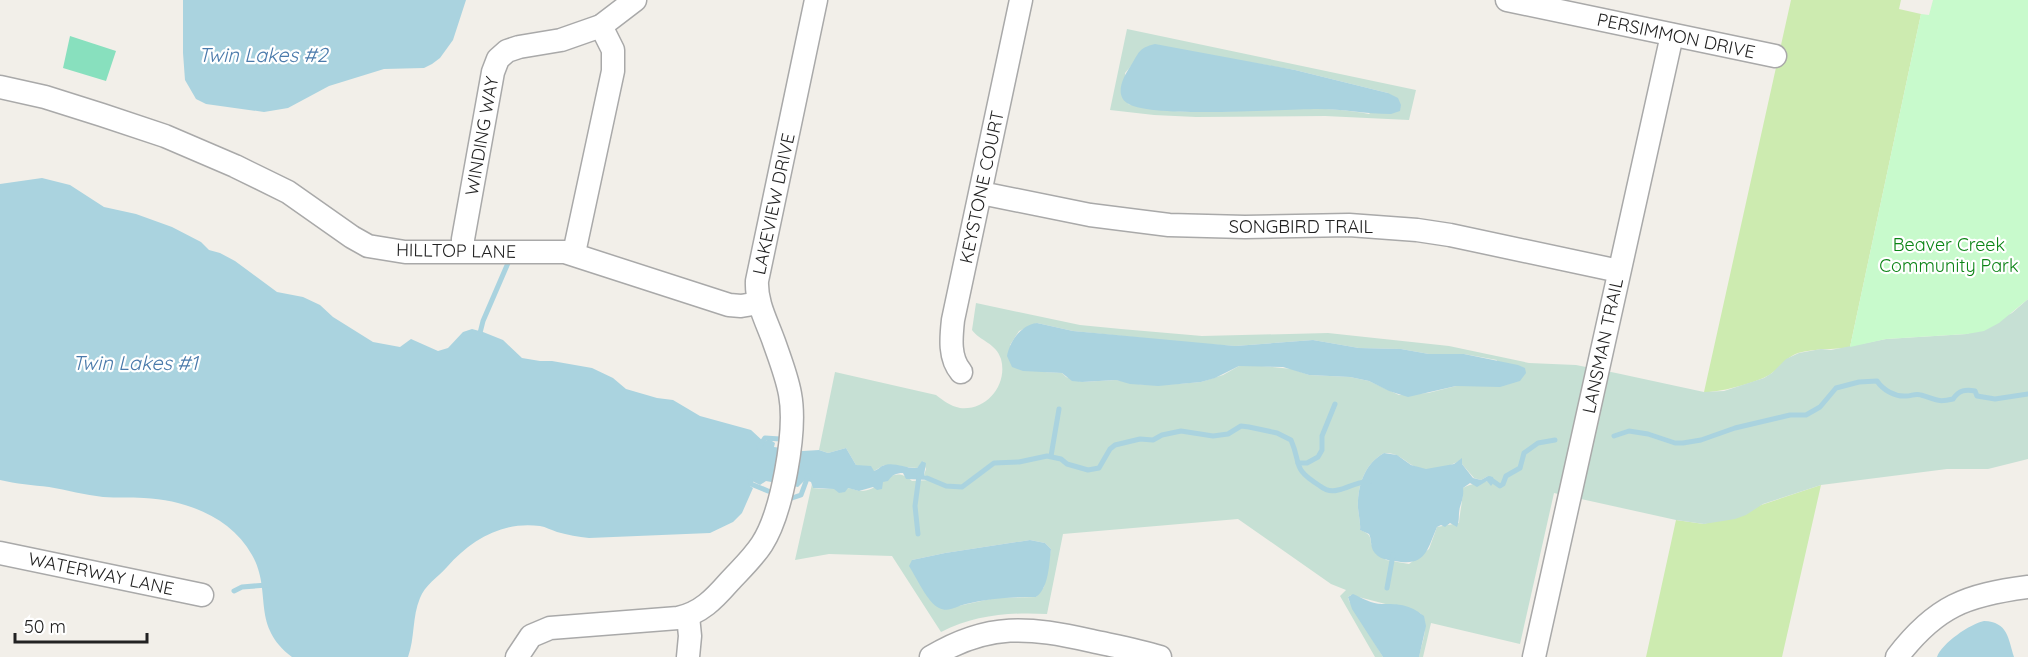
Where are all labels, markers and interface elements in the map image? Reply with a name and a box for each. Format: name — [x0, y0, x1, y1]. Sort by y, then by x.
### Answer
street label: PERSIMMON DRIVE — [1595, 8, 1757, 63]
water label: Twin Lakes #2 — [198, 42, 330, 67]
street label: WINDING WAY — [460, 74, 503, 197]
street label: KEYSTONE COURT — [954, 108, 1009, 265]
street label: LAKEVIEW DRIVE — [747, 131, 800, 277]
street label: SONGBIRD TRAIL — [1229, 215, 1374, 238]
park label: Beaver Creek Community Park — [1879, 233, 2019, 277]
street label: HILLTOP LANE — [396, 238, 516, 263]
street label: LANSMAN TRAIL — [1577, 276, 1628, 416]
water label: Twin Lakes #1 — [72, 350, 199, 375]
street label: WATERWAY LANE — [26, 547, 176, 600]
scale bar — [15, 606, 147, 644]
text: 50 m — [24, 615, 66, 638]

